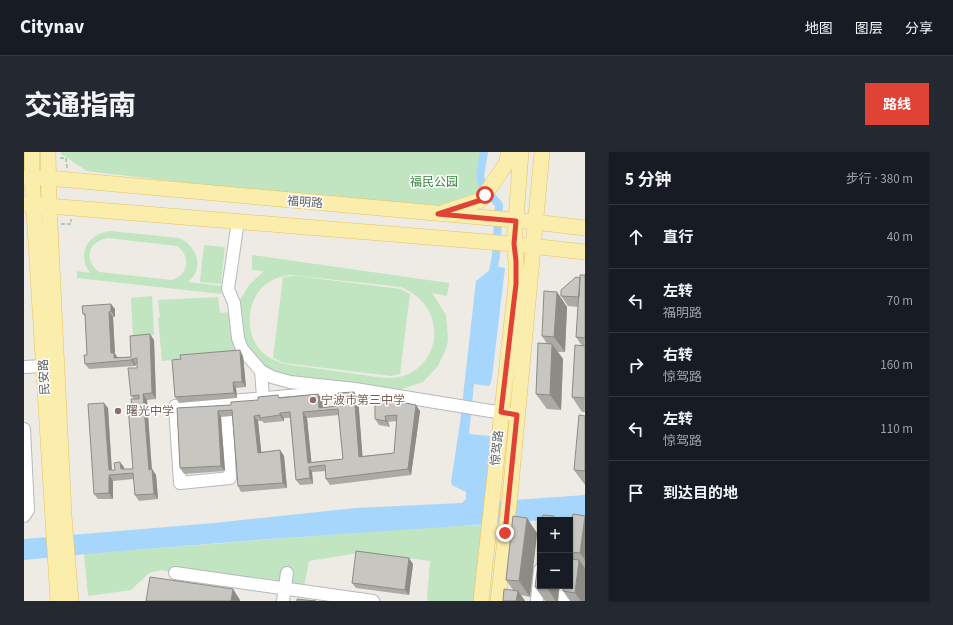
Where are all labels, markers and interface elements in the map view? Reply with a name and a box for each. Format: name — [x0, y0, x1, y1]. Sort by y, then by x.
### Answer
text: Citynav — [20, 14, 84, 41]
text: 地图 — [805, 19, 833, 39]
text: 图层 — [855, 19, 883, 39]
text: 分享 — [905, 19, 933, 39]
button: 路线 — [865, 83, 929, 125]
text: 交通指南 — [24, 86, 136, 126]
text: 5 分钟 — [625, 168, 671, 192]
text: 步行 · 380 m — [846, 170, 913, 188]
park label: 福民公园 — [410, 174, 458, 191]
route start — [476, 186, 494, 204]
street label: 福明路 — [286, 192, 324, 213]
icon: ahead — [625, 226, 647, 248]
text: 直行 — [663, 227, 693, 248]
text: 40 m — [887, 228, 913, 246]
text: 左转 — [663, 281, 693, 302]
icon: left — [625, 290, 647, 312]
text: 70 m — [887, 292, 913, 310]
text: 福明路 — [663, 304, 702, 322]
text: 右转 — [663, 345, 693, 366]
icon: right — [625, 354, 647, 376]
text: 160 m — [880, 356, 913, 374]
street label: 民安路 — [35, 359, 54, 395]
text: 惊驾路 — [663, 368, 702, 386]
place label: 宁波市第三中学 — [321, 392, 405, 409]
marker: 宁波市第三中学 — [308, 395, 318, 405]
place label: 曙光中学 — [126, 403, 174, 420]
marker: 曙光中学 — [113, 406, 123, 416]
text: 左转 — [663, 409, 693, 430]
icon: left — [625, 418, 647, 440]
text: 110 m — [880, 420, 913, 438]
street label: 惊驾路 — [487, 429, 508, 467]
text: 惊驾路 — [663, 432, 702, 450]
icon: arrive — [625, 482, 647, 504]
text: 到达目的地 — [663, 483, 738, 504]
map controls — [537, 517, 573, 589]
button: + — [537, 517, 573, 553]
route end — [496, 524, 514, 542]
button: − — [537, 553, 573, 589]

